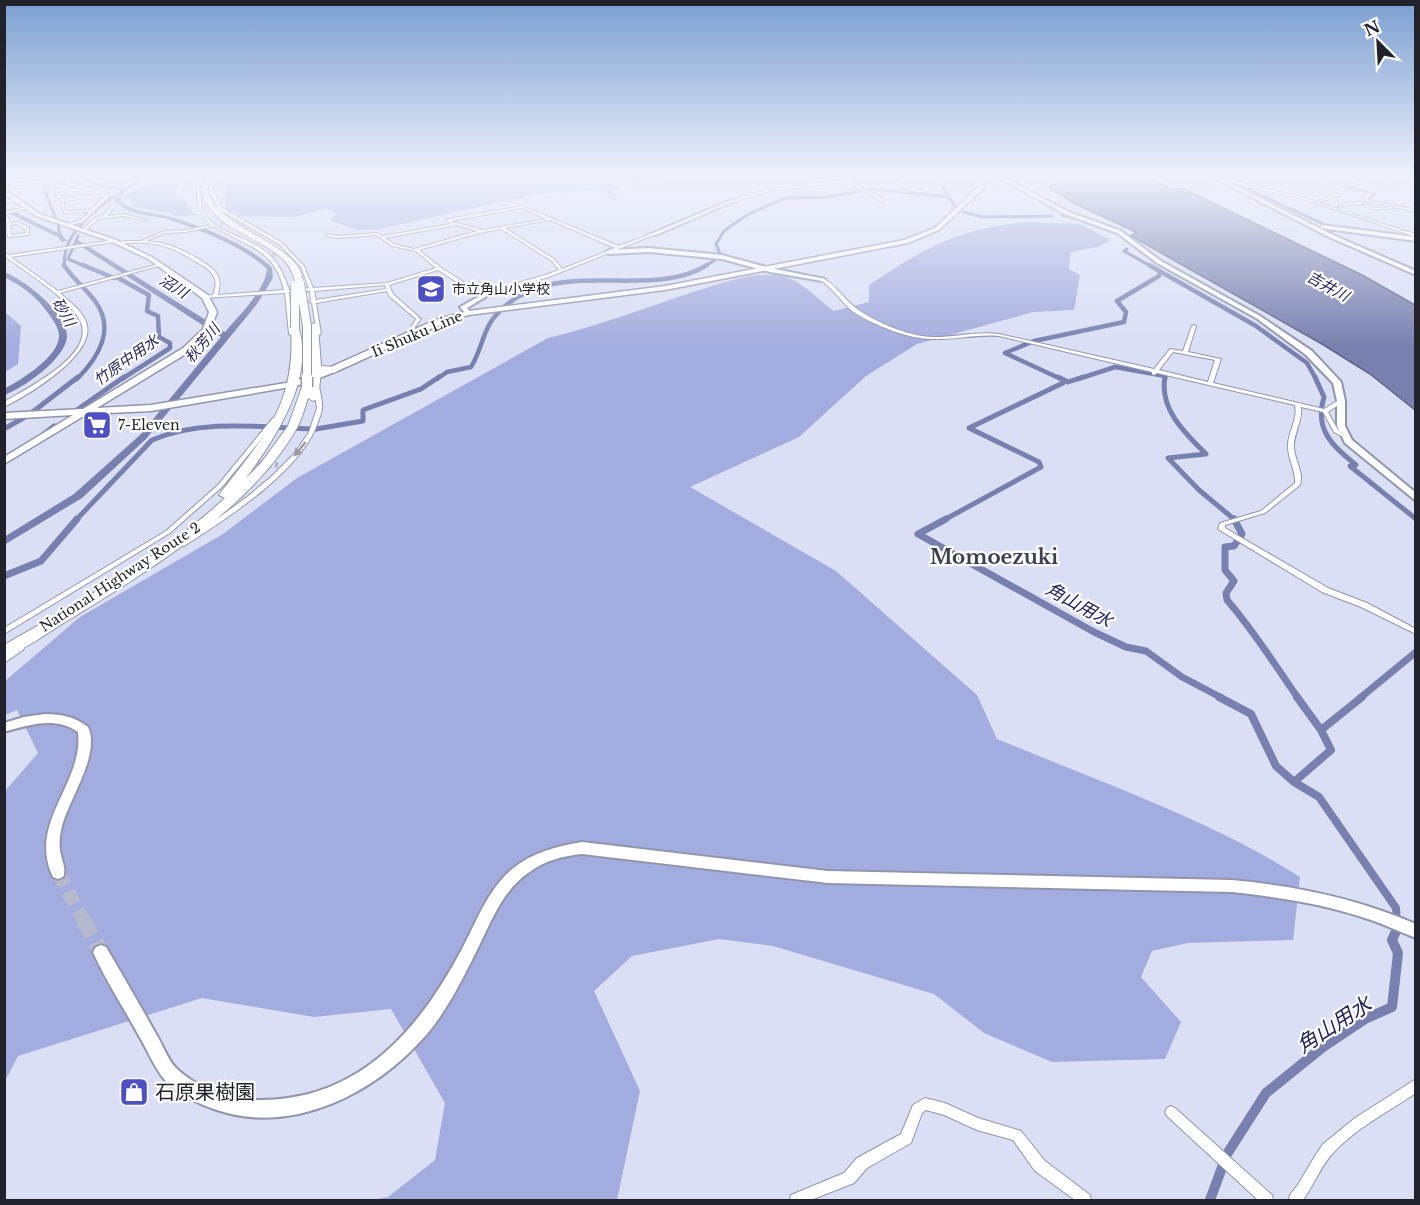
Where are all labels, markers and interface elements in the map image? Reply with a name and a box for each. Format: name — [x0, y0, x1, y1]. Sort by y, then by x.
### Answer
north arrow — [1348, 12, 1408, 72]
text: N — [1361, 16, 1383, 40]
water label: 吉井川 — [1304, 267, 1354, 306]
water label: 沼川 — [156, 270, 193, 303]
school or university icon: 市立角山小学校 — [415, 273, 447, 305]
place label: 市立角山小学校 — [452, 280, 550, 298]
water label: 砂川 — [48, 294, 81, 331]
street label: Ii Shuku Line — [369, 307, 465, 361]
water label: 秋芳川 — [180, 318, 225, 366]
water label: 竹原中用水 — [90, 330, 164, 389]
supermarket icon: 7-Eleven — [81, 409, 113, 441]
place label: 7-Eleven — [118, 416, 180, 434]
one-way arrow — [293, 441, 306, 457]
street label: National Highway Route 2 — [36, 518, 204, 636]
district label: Momoezuki — [930, 545, 1058, 569]
water label: 角山用水 — [1042, 578, 1118, 633]
water label: 角山用水 — [1292, 990, 1378, 1059]
shop icon: 石原果樹園 — [118, 1076, 150, 1108]
place label: 石原果樹園 — [155, 1080, 255, 1104]

